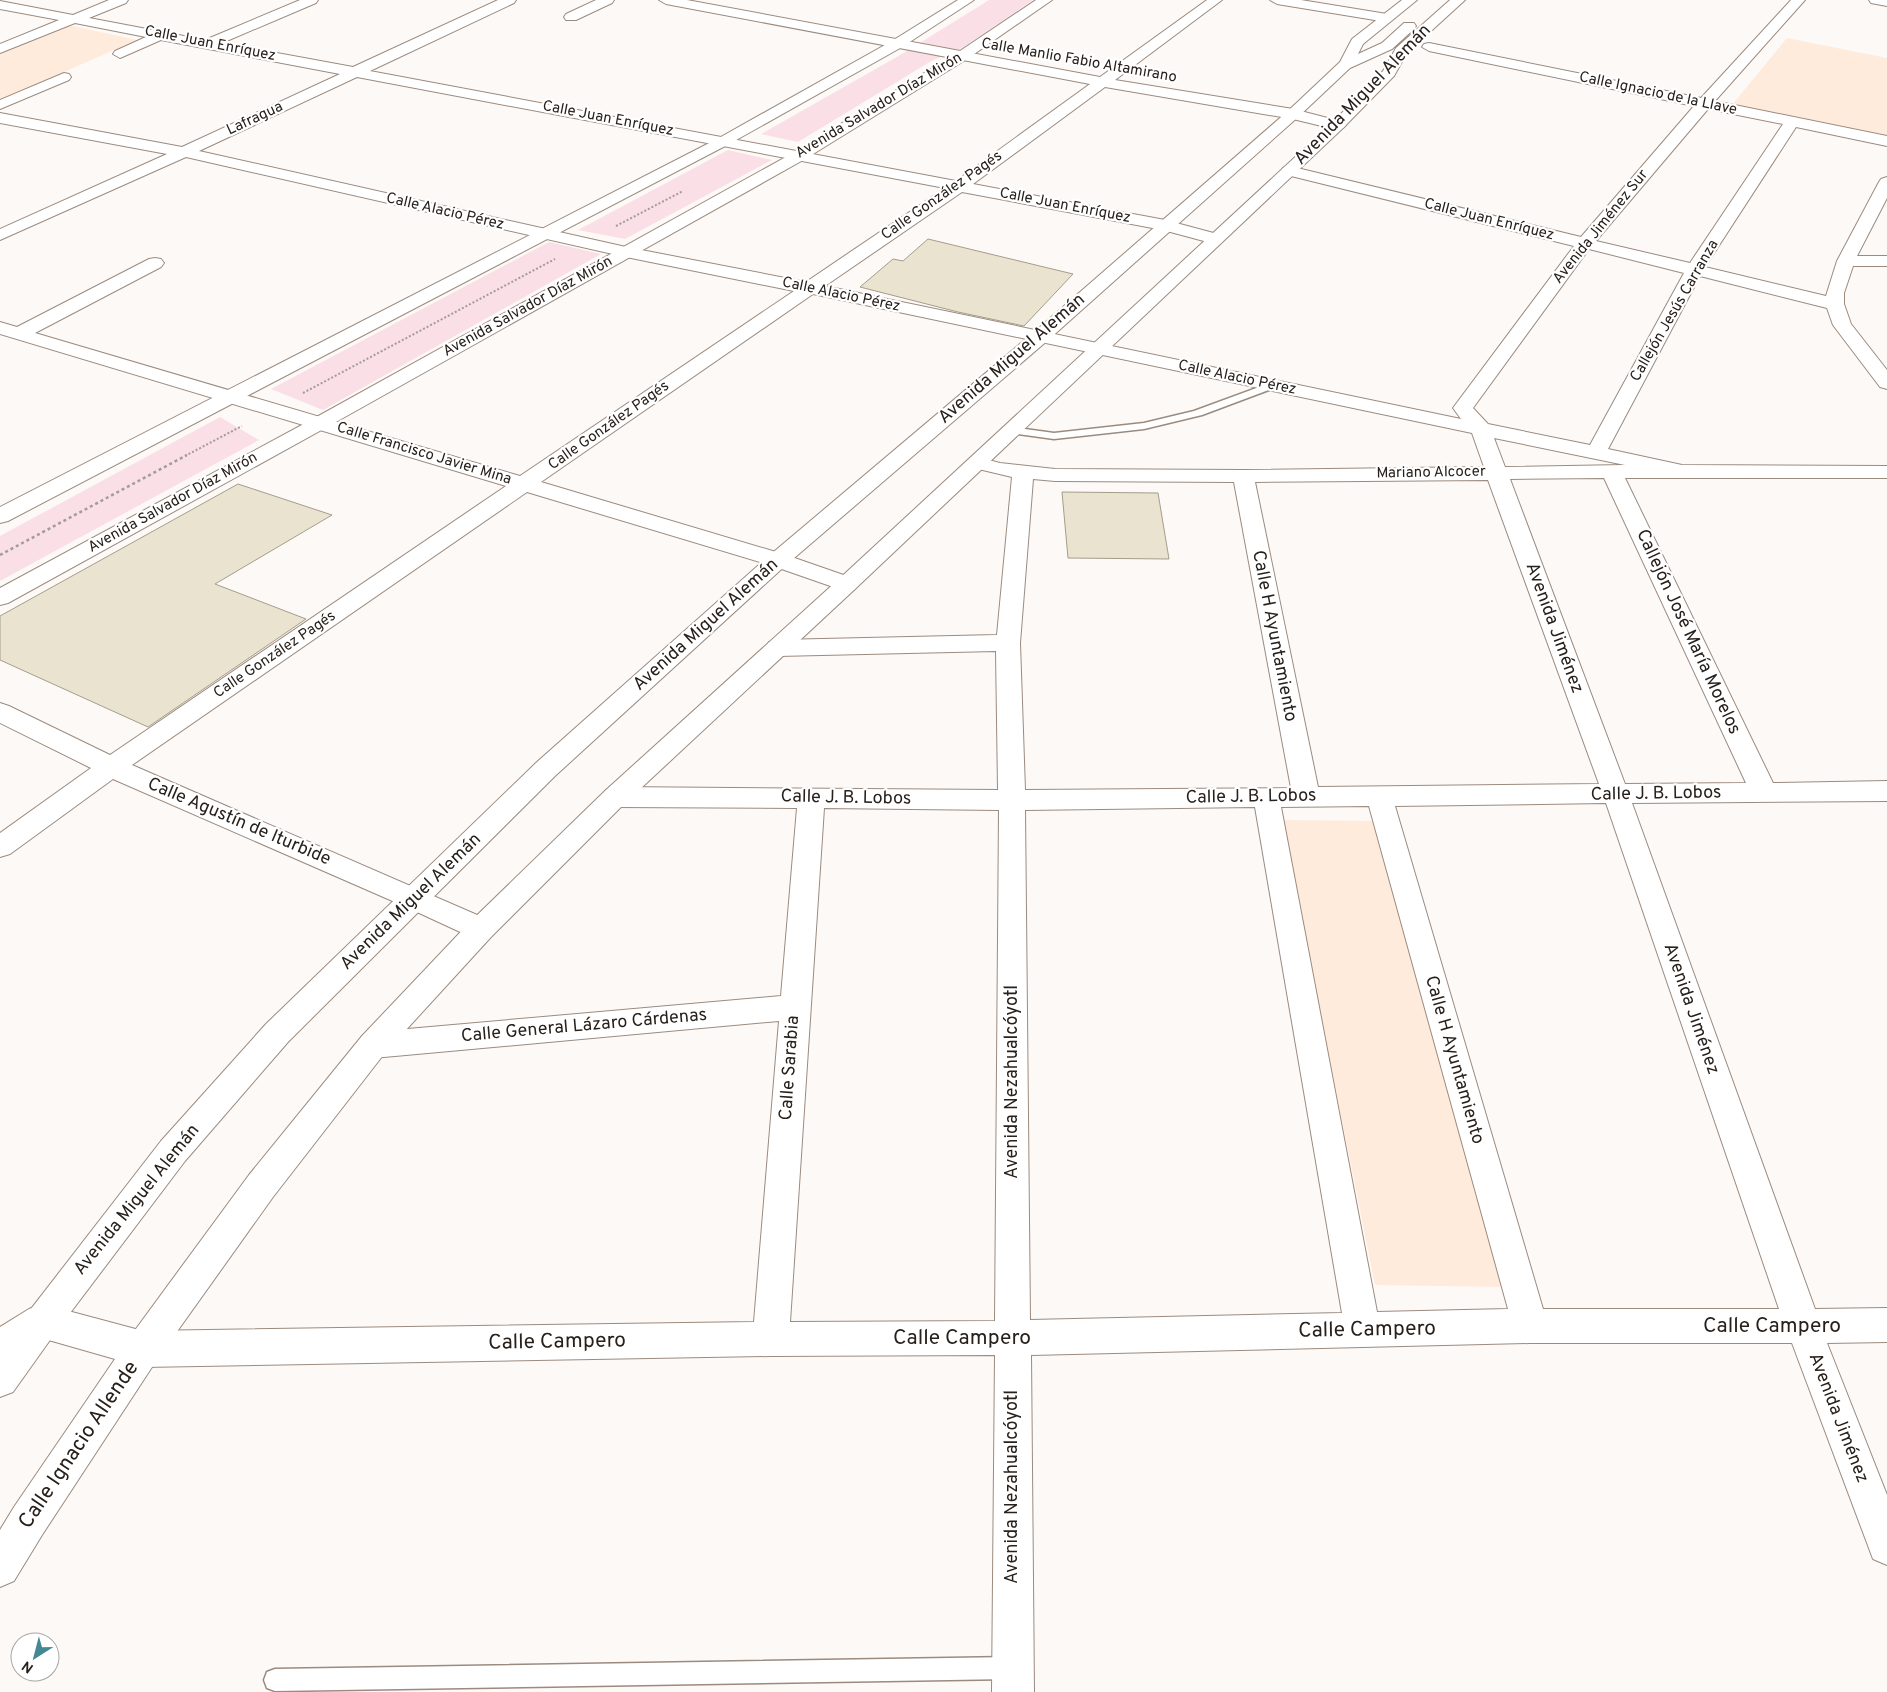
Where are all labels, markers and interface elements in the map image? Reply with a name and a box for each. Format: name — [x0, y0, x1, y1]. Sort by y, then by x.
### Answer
street label: Avenida Miguel Alemán — [1290, 20, 1436, 170]
street label: Calle Juan Enríquez — [143, 22, 277, 66]
street label: Calle Manlio Fabio Altamirano — [980, 34, 1178, 88]
street label: Avenida Salvador Díaz Mirón — [792, 49, 966, 163]
street label: Calle Ignacio de la Llave — [1577, 68, 1739, 120]
street label: Calle Juan Enríquez — [541, 97, 675, 141]
street label: Lafragua — [224, 98, 286, 140]
street label: Calle González Pagés — [878, 147, 1006, 245]
street label: Avenida Jiménez Sur — [1549, 166, 1653, 288]
street label: Calle Juan Enríquez — [998, 184, 1132, 228]
street label: Calle Alacio Pérez — [384, 189, 506, 235]
street label: Calle Juan Enríquez — [1422, 195, 1556, 245]
street label: Callejón Jesús Carranza — [1627, 237, 1723, 385]
street label: Avenida Salvador Díaz Mirón — [440, 252, 616, 362]
street label: Calle Alacio Pérez — [780, 273, 902, 317]
street label: Avenida Miguel Alemán — [934, 289, 1090, 429]
street label: Calle Alacio Pérez — [1176, 356, 1298, 400]
street label: Calle González Pagés — [545, 377, 673, 475]
street label: Calle Francisco Javier Mina — [334, 418, 514, 490]
street label: Avenida Salvador Díaz Mirón — [85, 448, 261, 558]
street label: Mariano Alcocer — [1376, 463, 1486, 483]
street label: Callejón José María Morelos — [1630, 526, 1746, 738]
street label: Calle H Ayuntamiento — [1246, 548, 1302, 724]
street label: Avenida Miguel Alemán — [629, 554, 783, 696]
street label: Avenida Jiménez — [1520, 559, 1588, 697]
street label: Calle González Pagés — [210, 607, 340, 703]
street label: Calle Agustín de Iturbide — [144, 773, 334, 871]
street label: Calle J. B. Lobos — [1590, 781, 1722, 807]
street label: Calle J. B. Lobos — [1185, 784, 1317, 810]
street label: Calle J. B. Lobos — [780, 785, 912, 811]
street label: Avenida Miguel Alemán — [336, 829, 486, 975]
street label: Avenida Jiménez — [1658, 940, 1724, 1078]
street label: Calle H Ayuntamiento — [1419, 973, 1489, 1147]
street label: Avenida Nezahualcóyotl — [1001, 985, 1024, 1179]
street label: Calle General Lázaro Cárdenas — [460, 1004, 708, 1048]
street label: Calle Sarabia — [775, 1015, 805, 1121]
street label: Avenida Miguel Alemán — [69, 1120, 205, 1280]
street label: Calle Campero — [1703, 1313, 1841, 1340]
street label: Calle Campero — [1298, 1315, 1436, 1345]
street label: Calle Campero — [893, 1325, 1031, 1352]
street label: Calle Campero — [488, 1327, 626, 1357]
street label: Avenida Jiménez — [1803, 1350, 1873, 1486]
street label: Calle Ignacio Allende — [13, 1356, 145, 1534]
street label: Avenida Nezahualcóyotl — [1001, 1390, 1024, 1584]
north arrow — [10, 1632, 60, 1682]
text: N — [19, 1656, 37, 1676]

